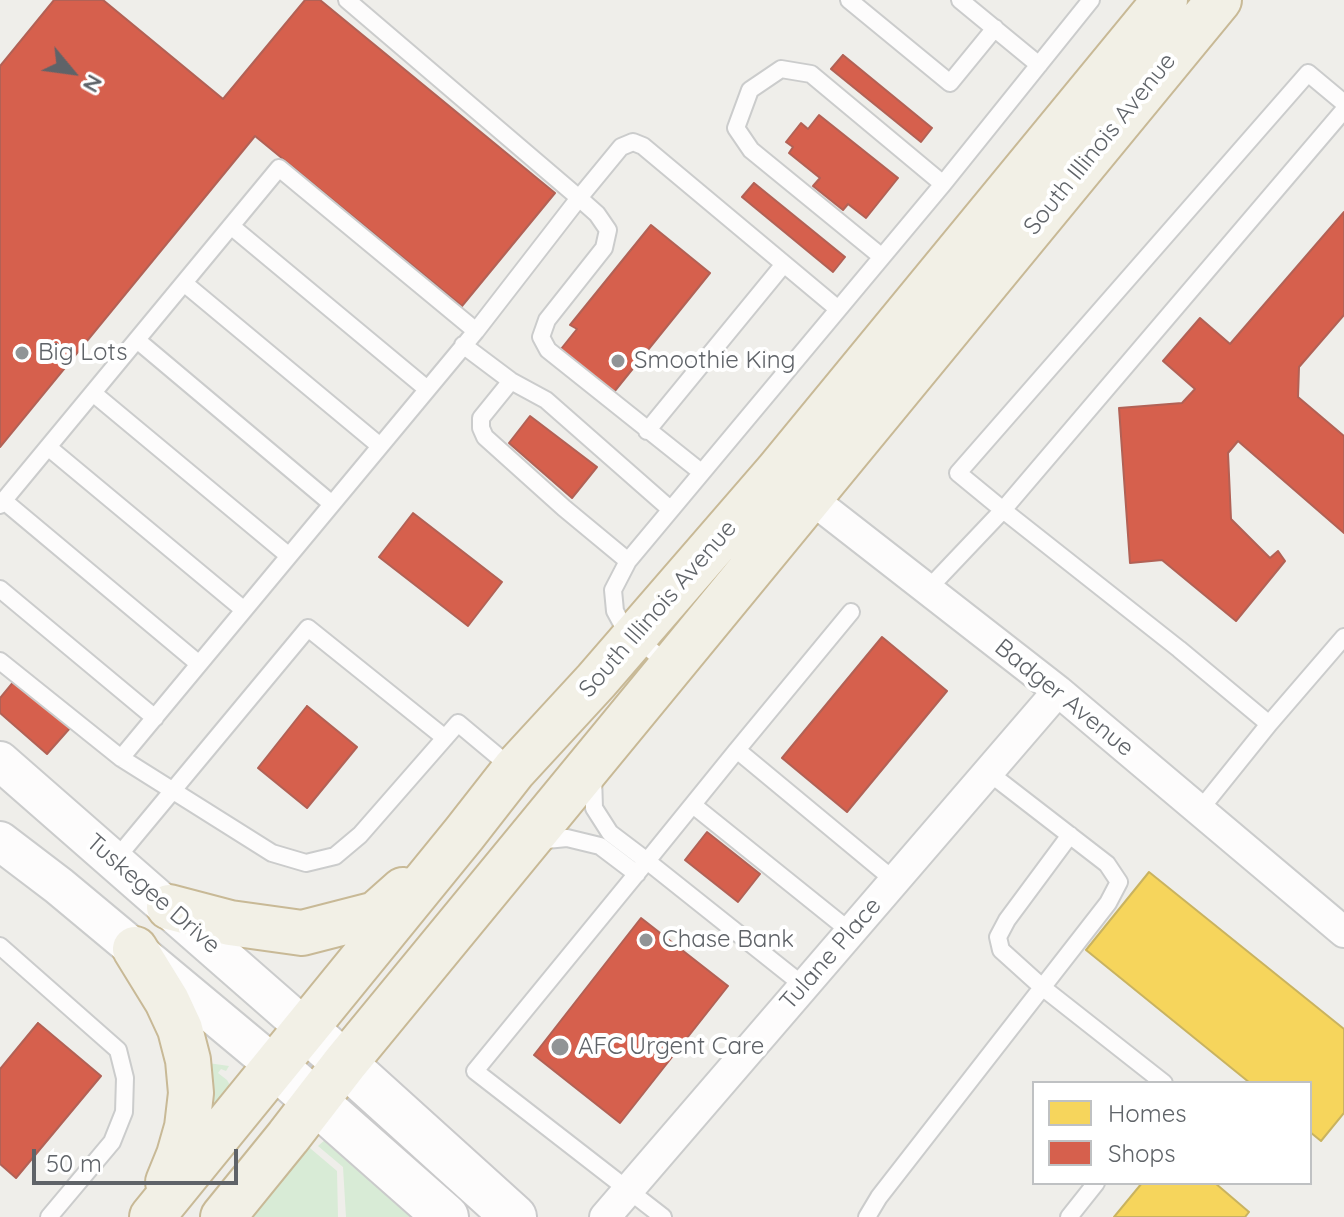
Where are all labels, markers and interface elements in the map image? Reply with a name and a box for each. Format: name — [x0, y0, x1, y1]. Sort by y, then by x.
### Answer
north arrow — [32, 32, 112, 112]
street label: South Illinois Avenue — [1018, 47, 1182, 241]
text: N — [77, 70, 109, 97]
place label: Big Lots — [38, 339, 127, 367]
marker: Big Lots — [13, 344, 31, 362]
place label: Smoothie King — [634, 347, 796, 375]
marker: Smoothie King — [609, 352, 627, 370]
street label: South Illinois Avenue — [573, 514, 743, 704]
street label: Badger Avenue — [989, 633, 1139, 763]
street label: Tuskegee Drive — [80, 828, 226, 960]
street label: Tulane Place — [774, 892, 888, 1016]
place label: Chase Bank — [662, 926, 794, 954]
marker: Chase Bank — [637, 931, 655, 949]
place label: AFC Urgent Care — [578, 1033, 764, 1061]
marker: AFC Urgent Care — [549, 1036, 571, 1058]
legend — [1032, 1081, 1312, 1185]
text: Homes — [1108, 1098, 1186, 1128]
scale bar — [36, 1133, 242, 1183]
text: Shops — [1108, 1138, 1175, 1168]
text: 50 m — [46, 1148, 102, 1178]

